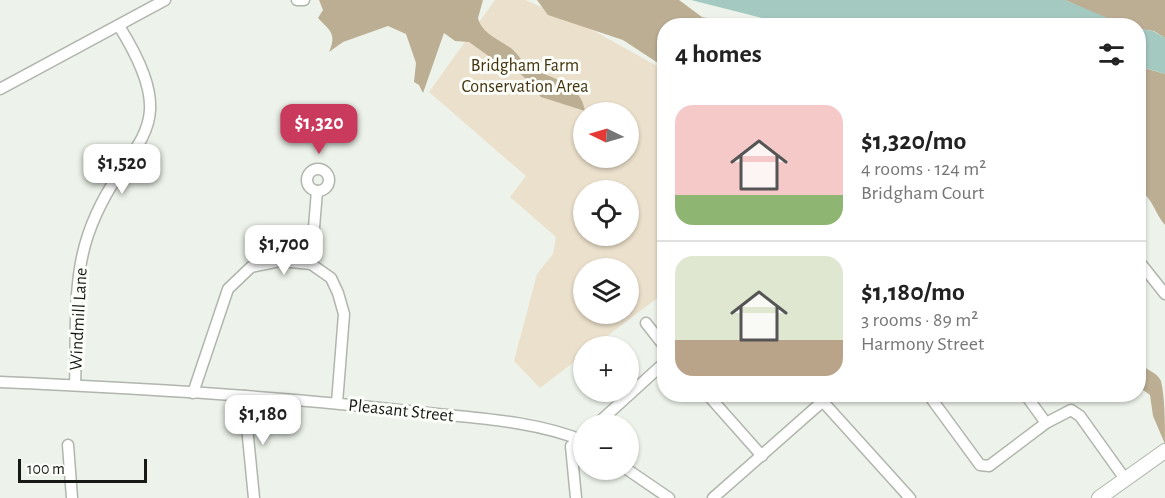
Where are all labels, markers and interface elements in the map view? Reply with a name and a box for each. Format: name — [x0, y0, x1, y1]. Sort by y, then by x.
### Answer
icon: filters — [1095, 38, 1128, 71]
text: 4 homes — [675, 41, 762, 67]
park label: Bridgham Farm Conservation Area — [461, 57, 589, 96]
north arrow — [573, 102, 639, 168]
map controls — [573, 102, 639, 480]
pin: $1,320 — [270, 104, 368, 155]
text: $1,320 — [294, 113, 344, 133]
text: $1,320/mo — [861, 128, 966, 154]
icon: home — [723, 129, 795, 201]
pin: $1,520 — [73, 144, 171, 195]
text: $1,520 — [97, 153, 147, 173]
text: 4 rooms · 124 m² — [861, 159, 986, 179]
button: locate — [573, 180, 639, 246]
text: Bridgham Court — [861, 183, 984, 203]
pin: $1,700 — [235, 225, 333, 276]
text: $1,700 — [259, 234, 309, 254]
button: layers — [573, 258, 639, 324]
street label: Windmill Lane — [67, 267, 91, 371]
text: $1,180/mo — [861, 279, 965, 305]
icon: home — [723, 280, 795, 352]
text: 3 rooms · 89 m² — [861, 310, 978, 330]
text: Harmony Street — [861, 334, 984, 354]
button: + — [573, 336, 639, 402]
pin: $1,180 — [214, 395, 312, 446]
street label: Pleasant Street — [347, 397, 455, 425]
text: $1,180 — [239, 404, 287, 424]
button: − — [573, 414, 639, 480]
scale bar — [18, 456, 147, 484]
text: 100 m — [27, 461, 65, 477]

